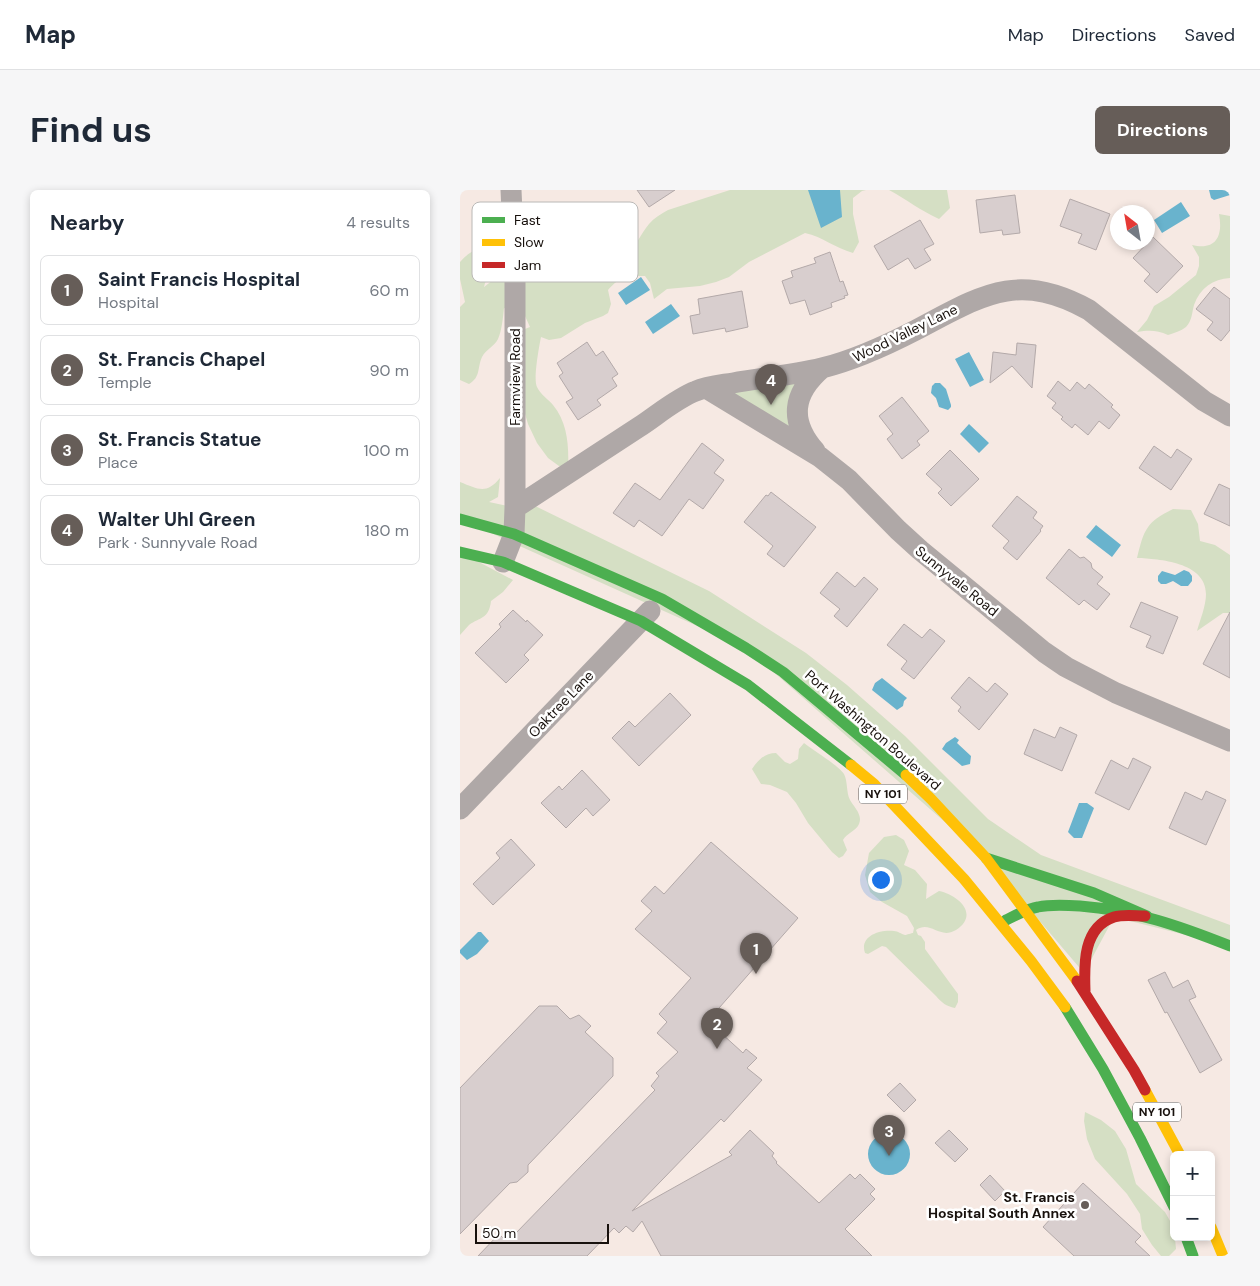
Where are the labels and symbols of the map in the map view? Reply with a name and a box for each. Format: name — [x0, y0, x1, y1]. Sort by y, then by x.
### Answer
legend — [472, 202, 638, 282]
north arrow — [1110, 205, 1155, 250]
text: Fast — [514, 211, 541, 229]
text: Slow — [514, 233, 544, 251]
text: Jam — [514, 256, 541, 274]
street label: Wood Valley Lane — [850, 300, 960, 366]
street label: Farmview Road — [506, 328, 524, 426]
pin: 4 — [755, 364, 787, 405]
street label: Sunnyvale Road — [912, 542, 1002, 620]
street label: Port Washington Boulevard — [801, 666, 945, 794]
street label: Oaktree Lane — [524, 667, 598, 741]
road number: NY 101 — [859, 784, 907, 804]
your location — [868, 867, 894, 893]
pin: 1 — [740, 933, 772, 974]
pin: 2 — [701, 1008, 733, 1049]
road number: NY 101 — [1133, 1102, 1181, 1122]
pin: 3 — [873, 1115, 905, 1156]
place label: St. Francis Hospital South Annex — [928, 1188, 1075, 1222]
marker: St. Francis Hospital South Annex — [1079, 1199, 1091, 1211]
scale bar — [475, 1221, 609, 1244]

